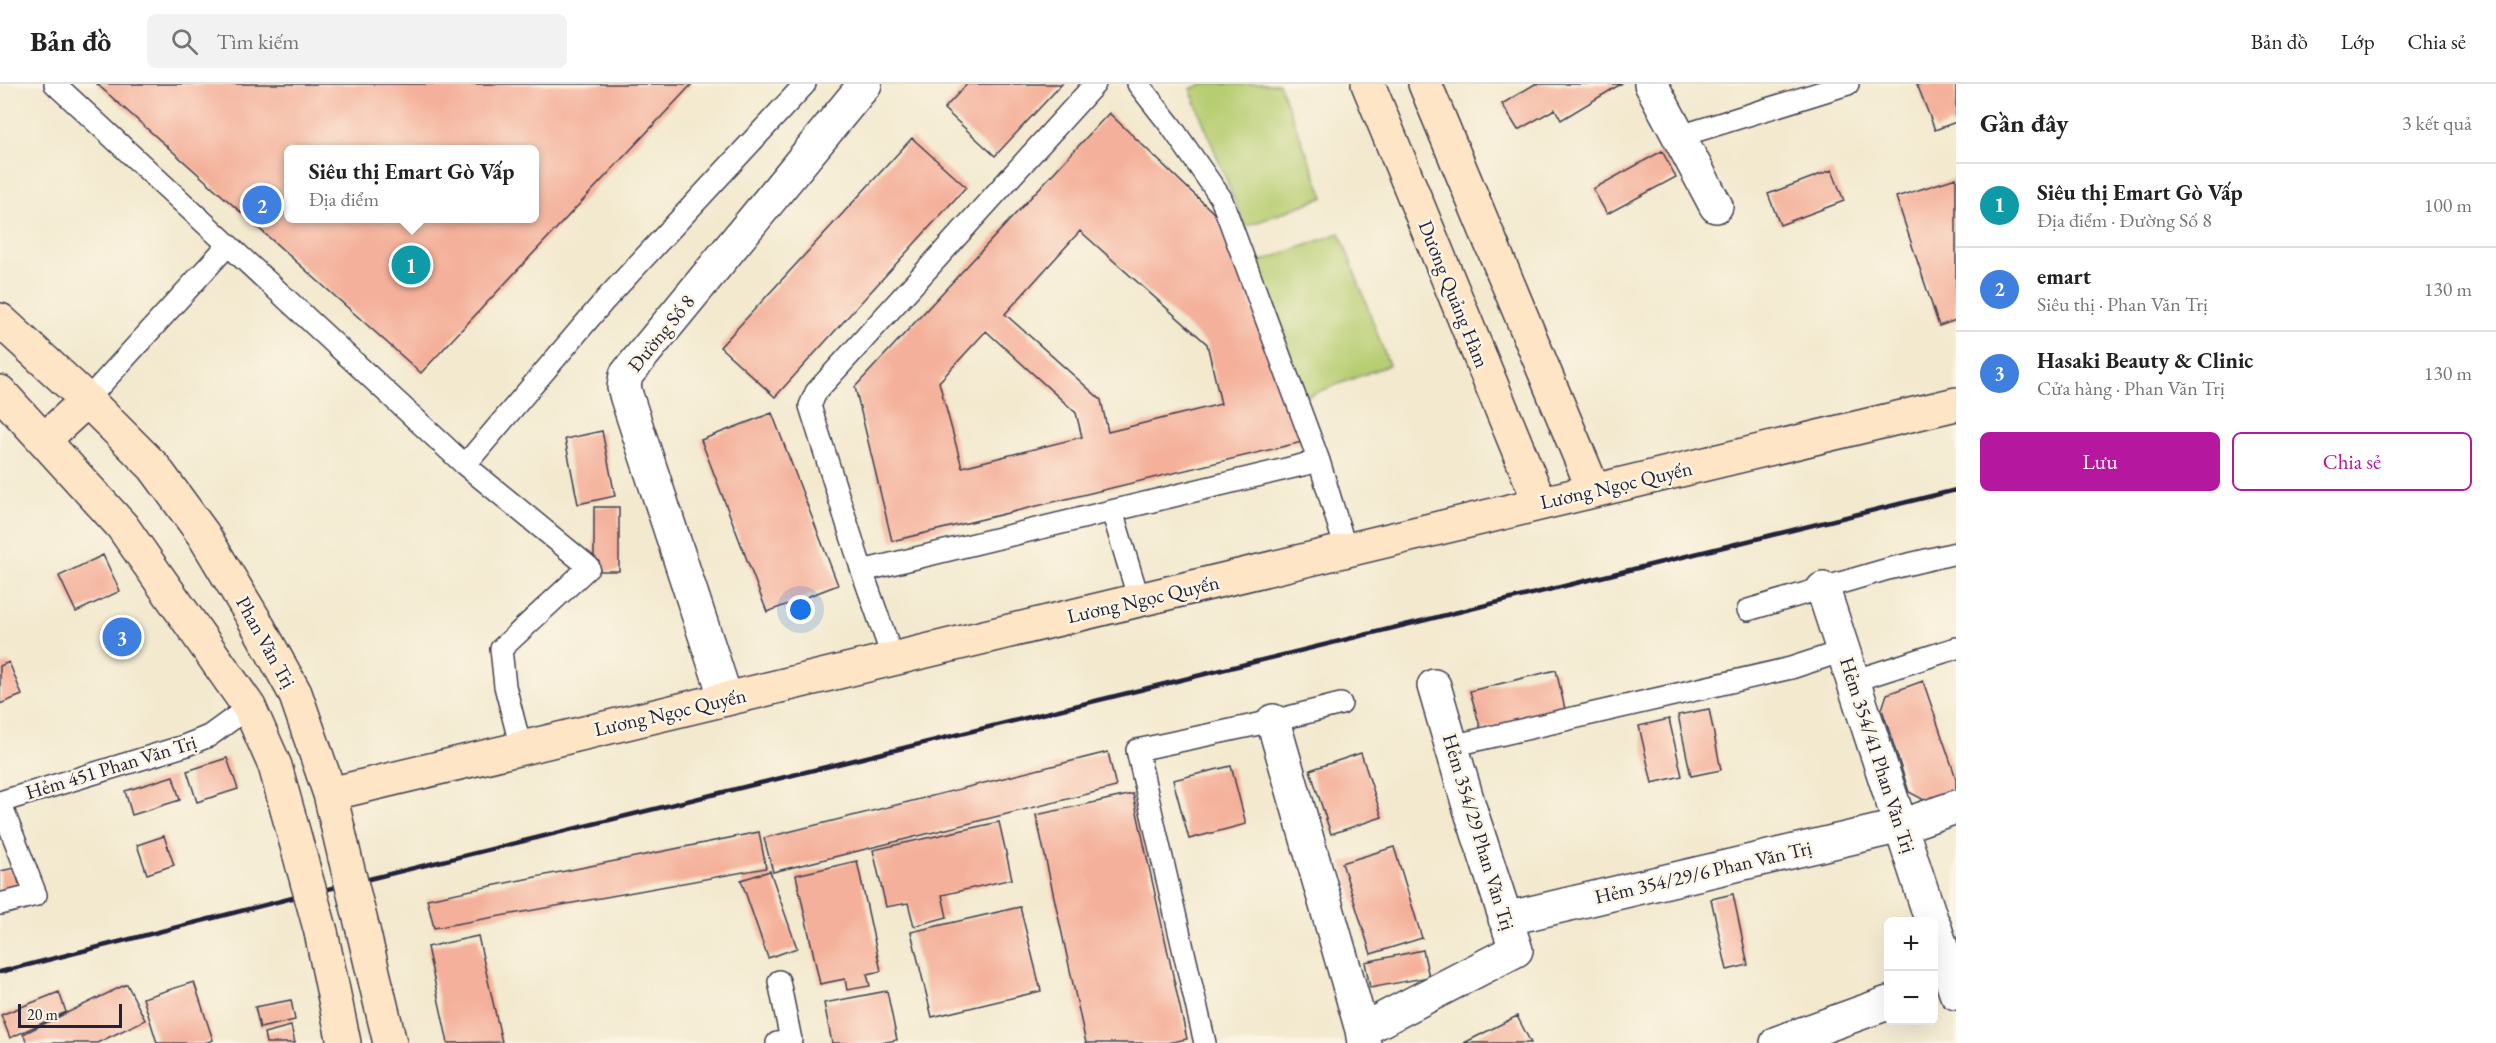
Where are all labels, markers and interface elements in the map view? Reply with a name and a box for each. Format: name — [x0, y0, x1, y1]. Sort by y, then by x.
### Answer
search box — [147, 14, 567, 68]
text: Bản đồ — [30, 23, 111, 59]
icon: search — [168, 25, 201, 58]
text: Tìm kiếm — [216, 27, 299, 56]
text: Bản đồ — [2251, 28, 2308, 55]
text: Lớp — [2341, 28, 2375, 55]
text: Chia sẻ — [2408, 28, 2466, 55]
text: Gần đây — [1980, 106, 2069, 140]
text: 3 kết quả — [2402, 110, 2472, 136]
popup — [284, 145, 539, 223]
text: Siêu thị Emart Gò Vấp — [309, 157, 514, 186]
text: Siêu thị Emart Gò Vấp — [2037, 178, 2243, 207]
pin: 2 — [242, 182, 282, 228]
text: Địa điểm — [309, 186, 379, 212]
text: 1 — [1994, 192, 2005, 218]
text: 100 m — [2424, 192, 2472, 218]
text: Địa điểm · Đường Số 8 — [2037, 207, 2212, 233]
street label: Dương Quảng Hàm — [1413, 217, 1496, 372]
pin: 1 — [392, 242, 430, 288]
text: emart — [2037, 262, 2091, 291]
text: 2 — [1994, 276, 2005, 302]
text: 130 m — [2424, 276, 2472, 302]
street label: Đường Số 8 — [622, 289, 700, 377]
text: Siêu thị · Phan Văn Trị — [2037, 291, 2208, 317]
text: Hasaki Beauty & Clinic — [2037, 346, 2253, 375]
text: 3 — [1994, 360, 2005, 386]
text: 130 m — [2424, 360, 2472, 386]
text: Cửa hàng · Phan Văn Trị — [2037, 375, 2225, 401]
button: Lưu — [1980, 432, 2220, 491]
button: Chia sẻ — [2232, 432, 2472, 491]
street label: Lương Ngọc Quyến — [1537, 455, 1695, 515]
street label: Lương Ngọc Quyến — [1064, 569, 1222, 629]
street label: Phan Văn Trị — [230, 592, 302, 692]
your location — [786, 595, 815, 624]
pin: 3 — [102, 614, 142, 660]
street label: Hẻm 354/41 Phan Văn Trị — [1834, 654, 1922, 856]
street label: Lương Ngọc Quyến — [591, 682, 749, 742]
street label: Hẻm 451 Phan Văn Trị — [22, 729, 200, 805]
street label: Hẻm 354/29 Phan Văn Trị — [1437, 730, 1521, 934]
street label: Hẻm 354/29/6 Phan Văn Trị — [1592, 834, 1814, 910]
map controls — [1884, 917, 1938, 1025]
button: + — [1884, 917, 1938, 971]
button: − — [1884, 971, 1938, 1025]
scale bar — [18, 1001, 122, 1028]
text: 20 m — [27, 1004, 58, 1025]

